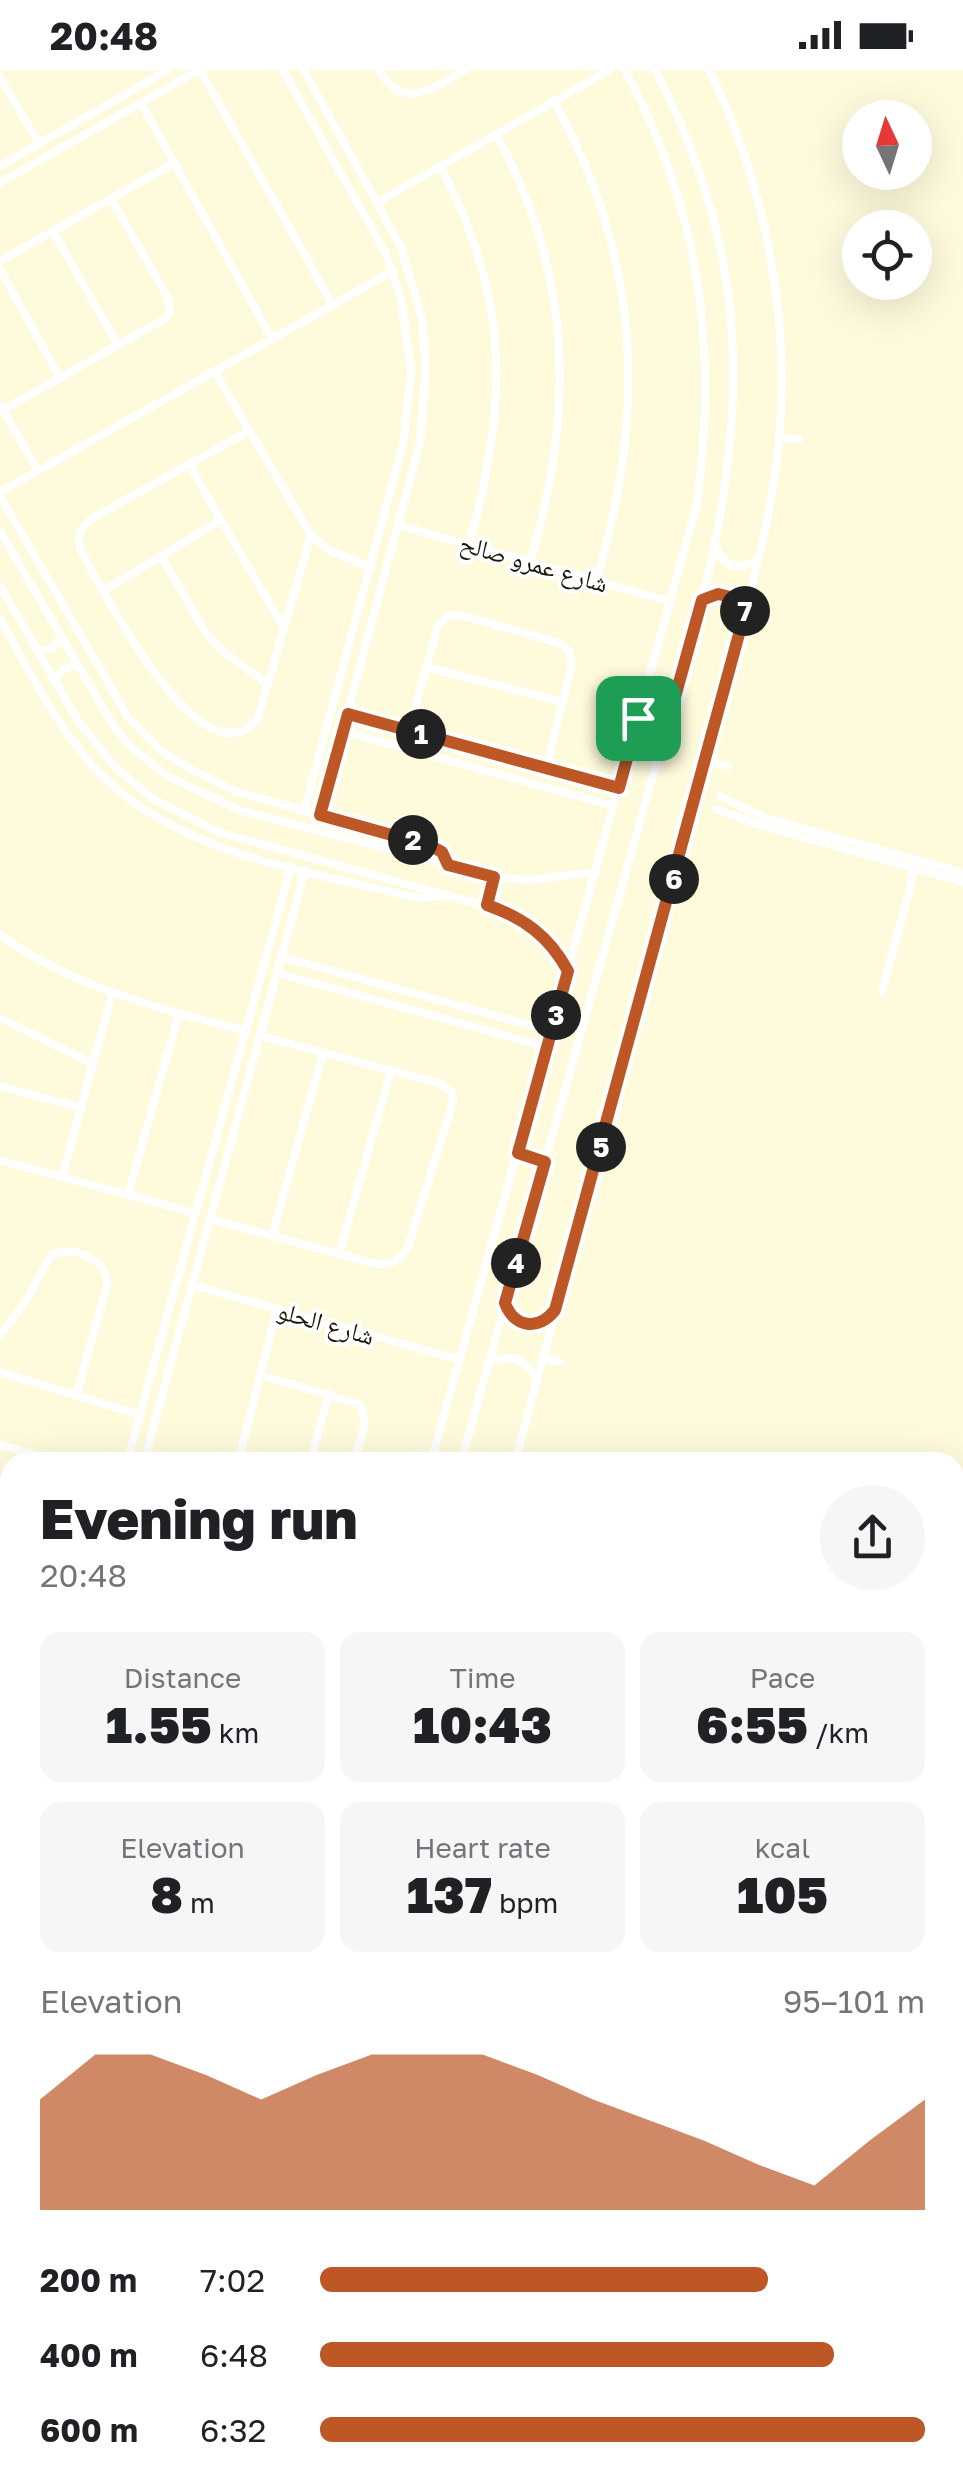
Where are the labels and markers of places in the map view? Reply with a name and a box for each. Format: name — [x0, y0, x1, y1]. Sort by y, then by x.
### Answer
pin: 7 — [720, 586, 770, 636]
pin — [596, 676, 681, 761]
pin: 1 — [396, 709, 446, 759]
pin: 2 — [388, 815, 438, 865]
pin: 6 — [649, 854, 699, 904]
pin: 3 — [531, 990, 581, 1040]
pin: 5 — [576, 1122, 626, 1172]
pin: 4 — [491, 1238, 541, 1288]

